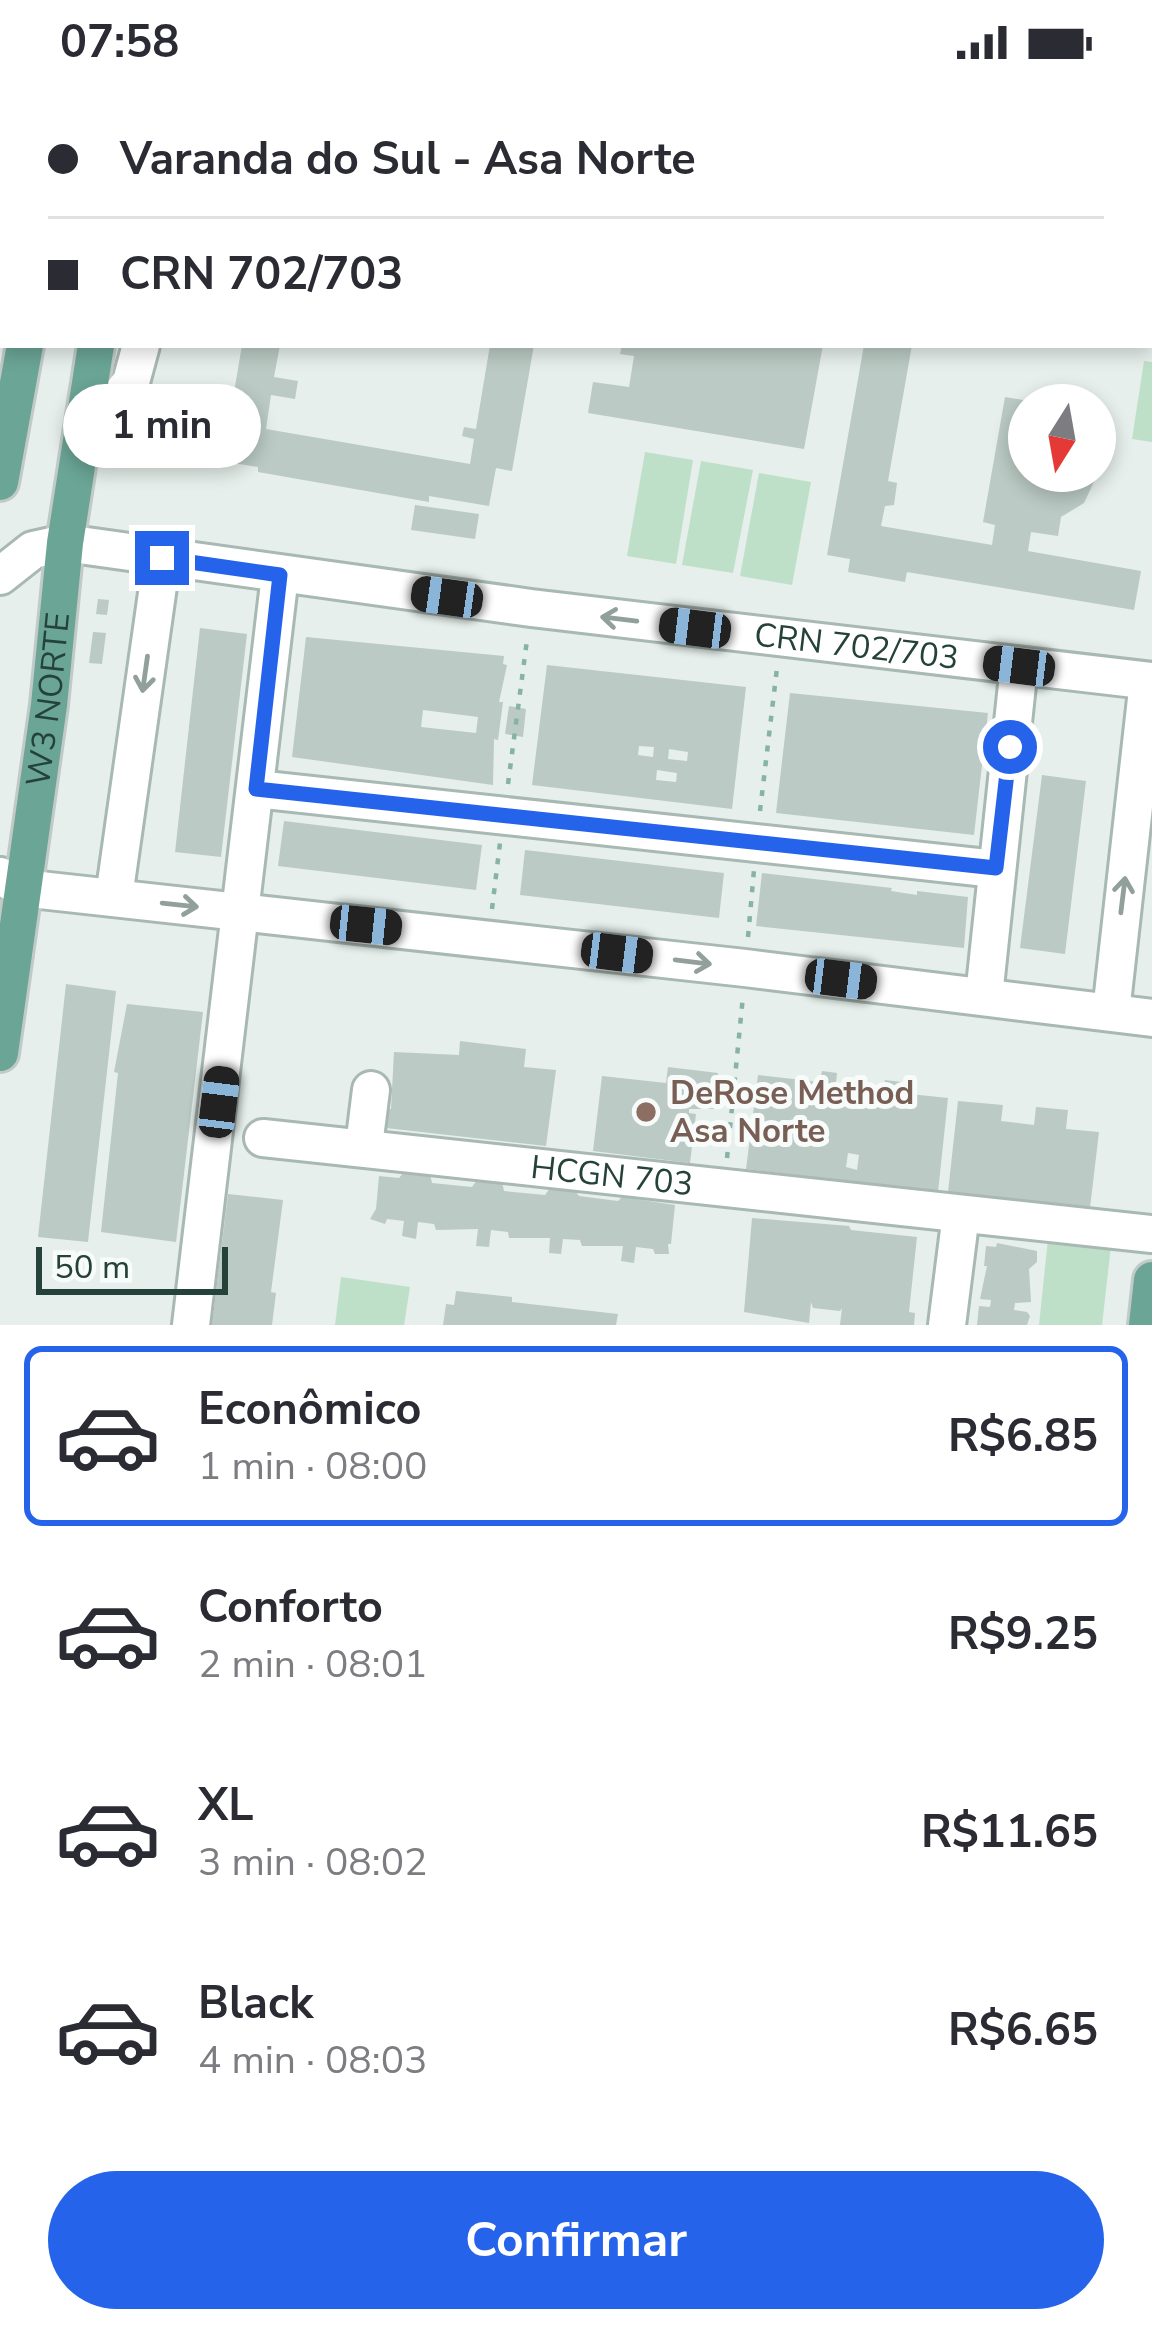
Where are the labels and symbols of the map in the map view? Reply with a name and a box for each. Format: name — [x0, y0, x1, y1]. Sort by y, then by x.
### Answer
callout: 1 min — [63, 384, 261, 468]
north arrow — [1008, 384, 1116, 492]
route end — [135, 531, 189, 585]
car — [409, 574, 485, 620]
car — [657, 606, 733, 650]
one-way arrow — [600, 607, 639, 629]
street label: W3 NORTE — [15, 610, 81, 789]
street label: CRN 702/703 — [752, 612, 961, 681]
car — [981, 644, 1057, 688]
one-way arrow — [133, 654, 156, 693]
route start — [983, 720, 1037, 774]
one-way arrow — [1113, 876, 1135, 915]
one-way arrow — [160, 894, 199, 916]
car — [328, 903, 404, 947]
car — [579, 931, 655, 975]
one-way arrow — [672, 951, 711, 973]
car — [803, 957, 879, 1001]
car — [197, 1064, 241, 1140]
place label: DeRose Method Asa Norte — [670, 1071, 914, 1154]
marker: DeRose Method Asa Norte — [633, 1099, 659, 1125]
street label: HCGN 703 — [529, 1145, 695, 1207]
scale bar — [36, 1241, 228, 1294]

